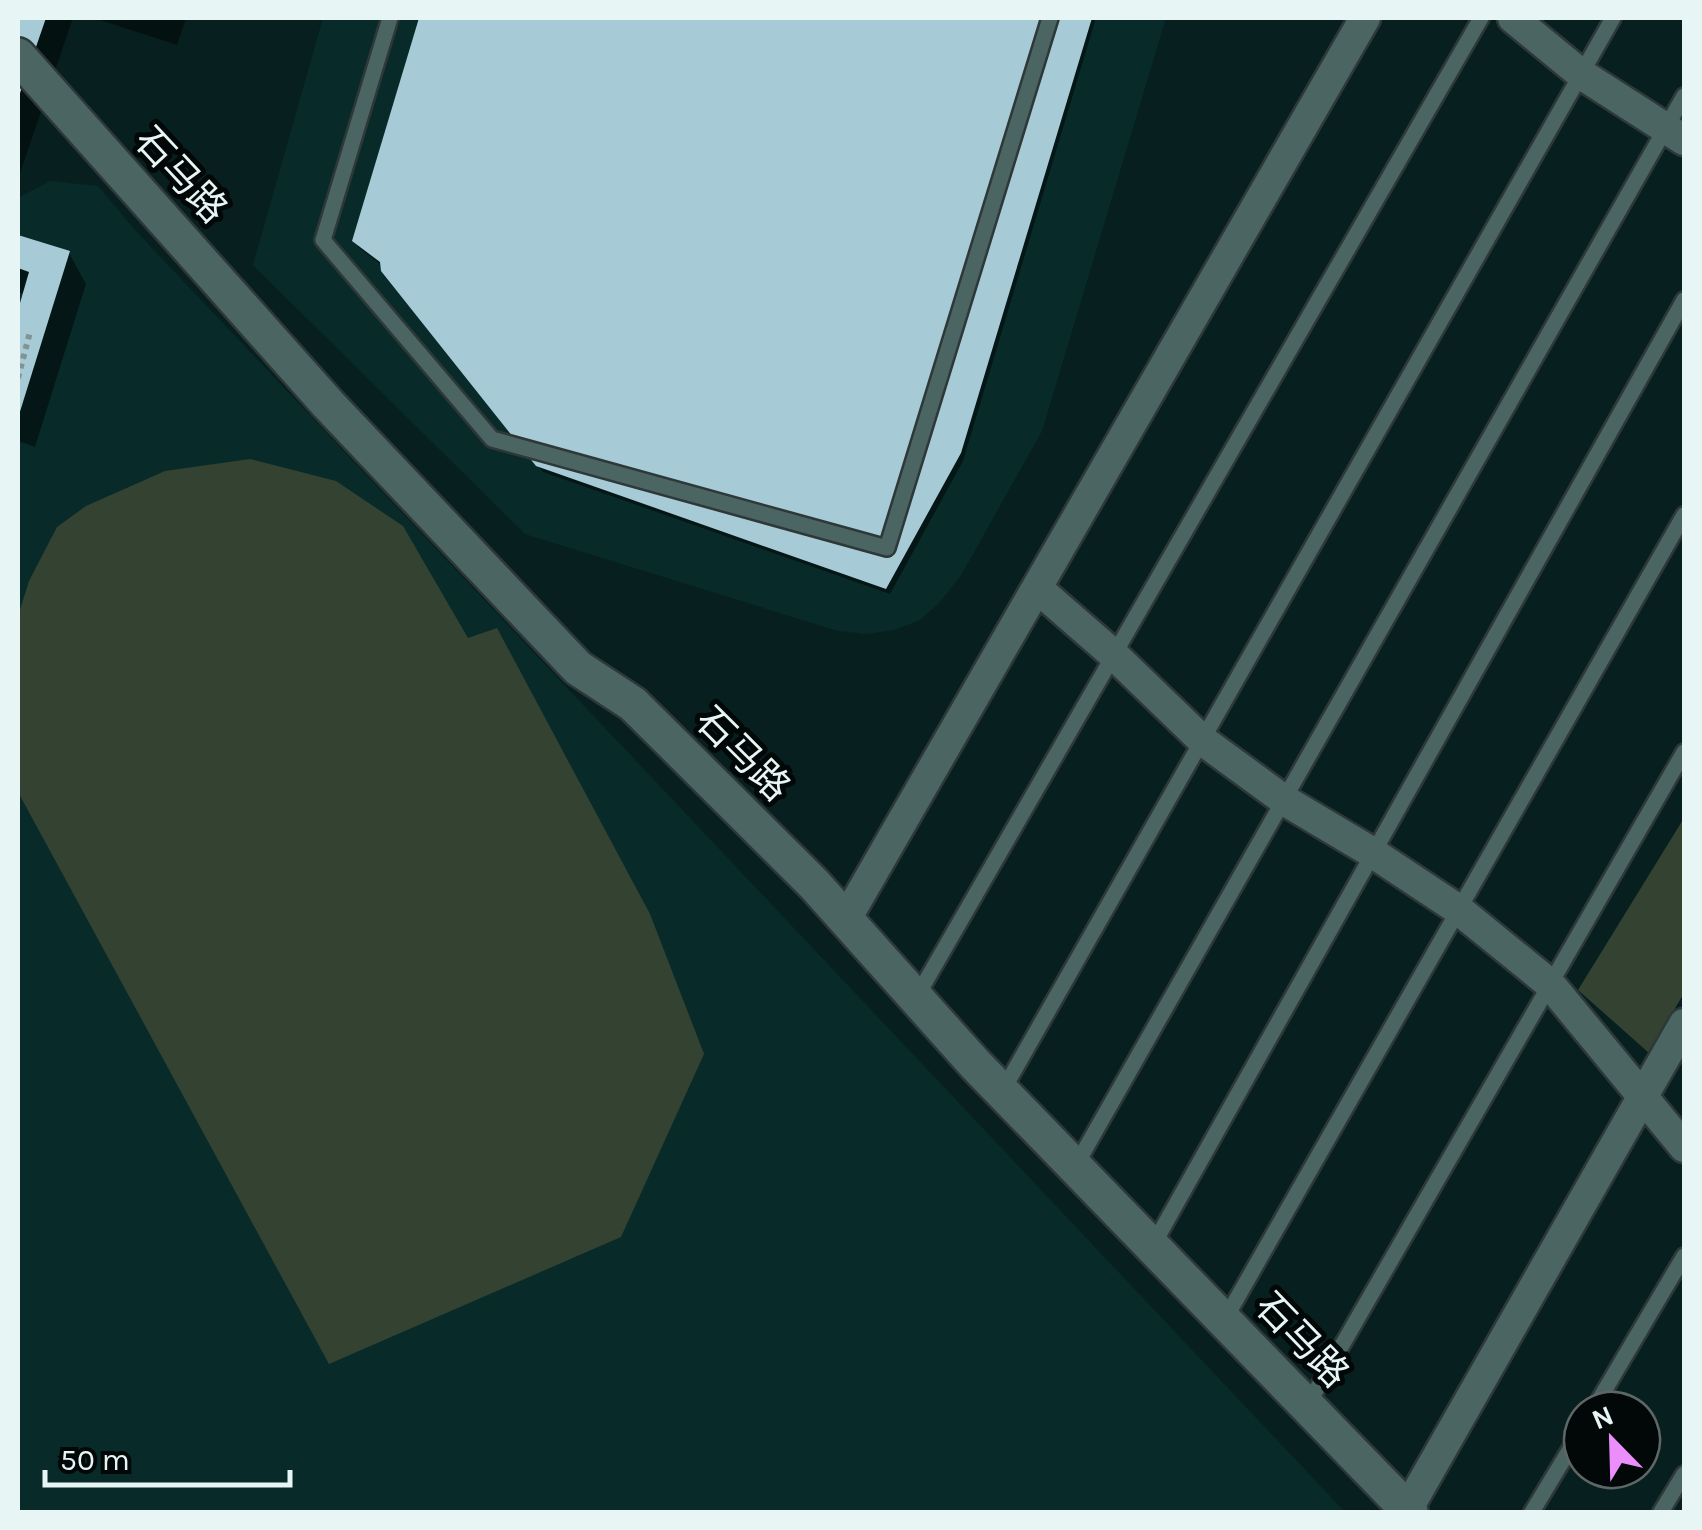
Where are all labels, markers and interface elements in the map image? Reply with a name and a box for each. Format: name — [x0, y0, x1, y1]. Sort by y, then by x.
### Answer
street label: 石马路 — [126, 118, 236, 232]
street label: 石马路 — [687, 698, 799, 810]
street label: 石马路 — [1246, 1283, 1358, 1397]
north arrow — [1562, 1390, 1662, 1490]
text: N — [1587, 1398, 1618, 1437]
scale bar — [45, 1425, 290, 1487]
text: 50 m — [60, 1442, 130, 1478]

